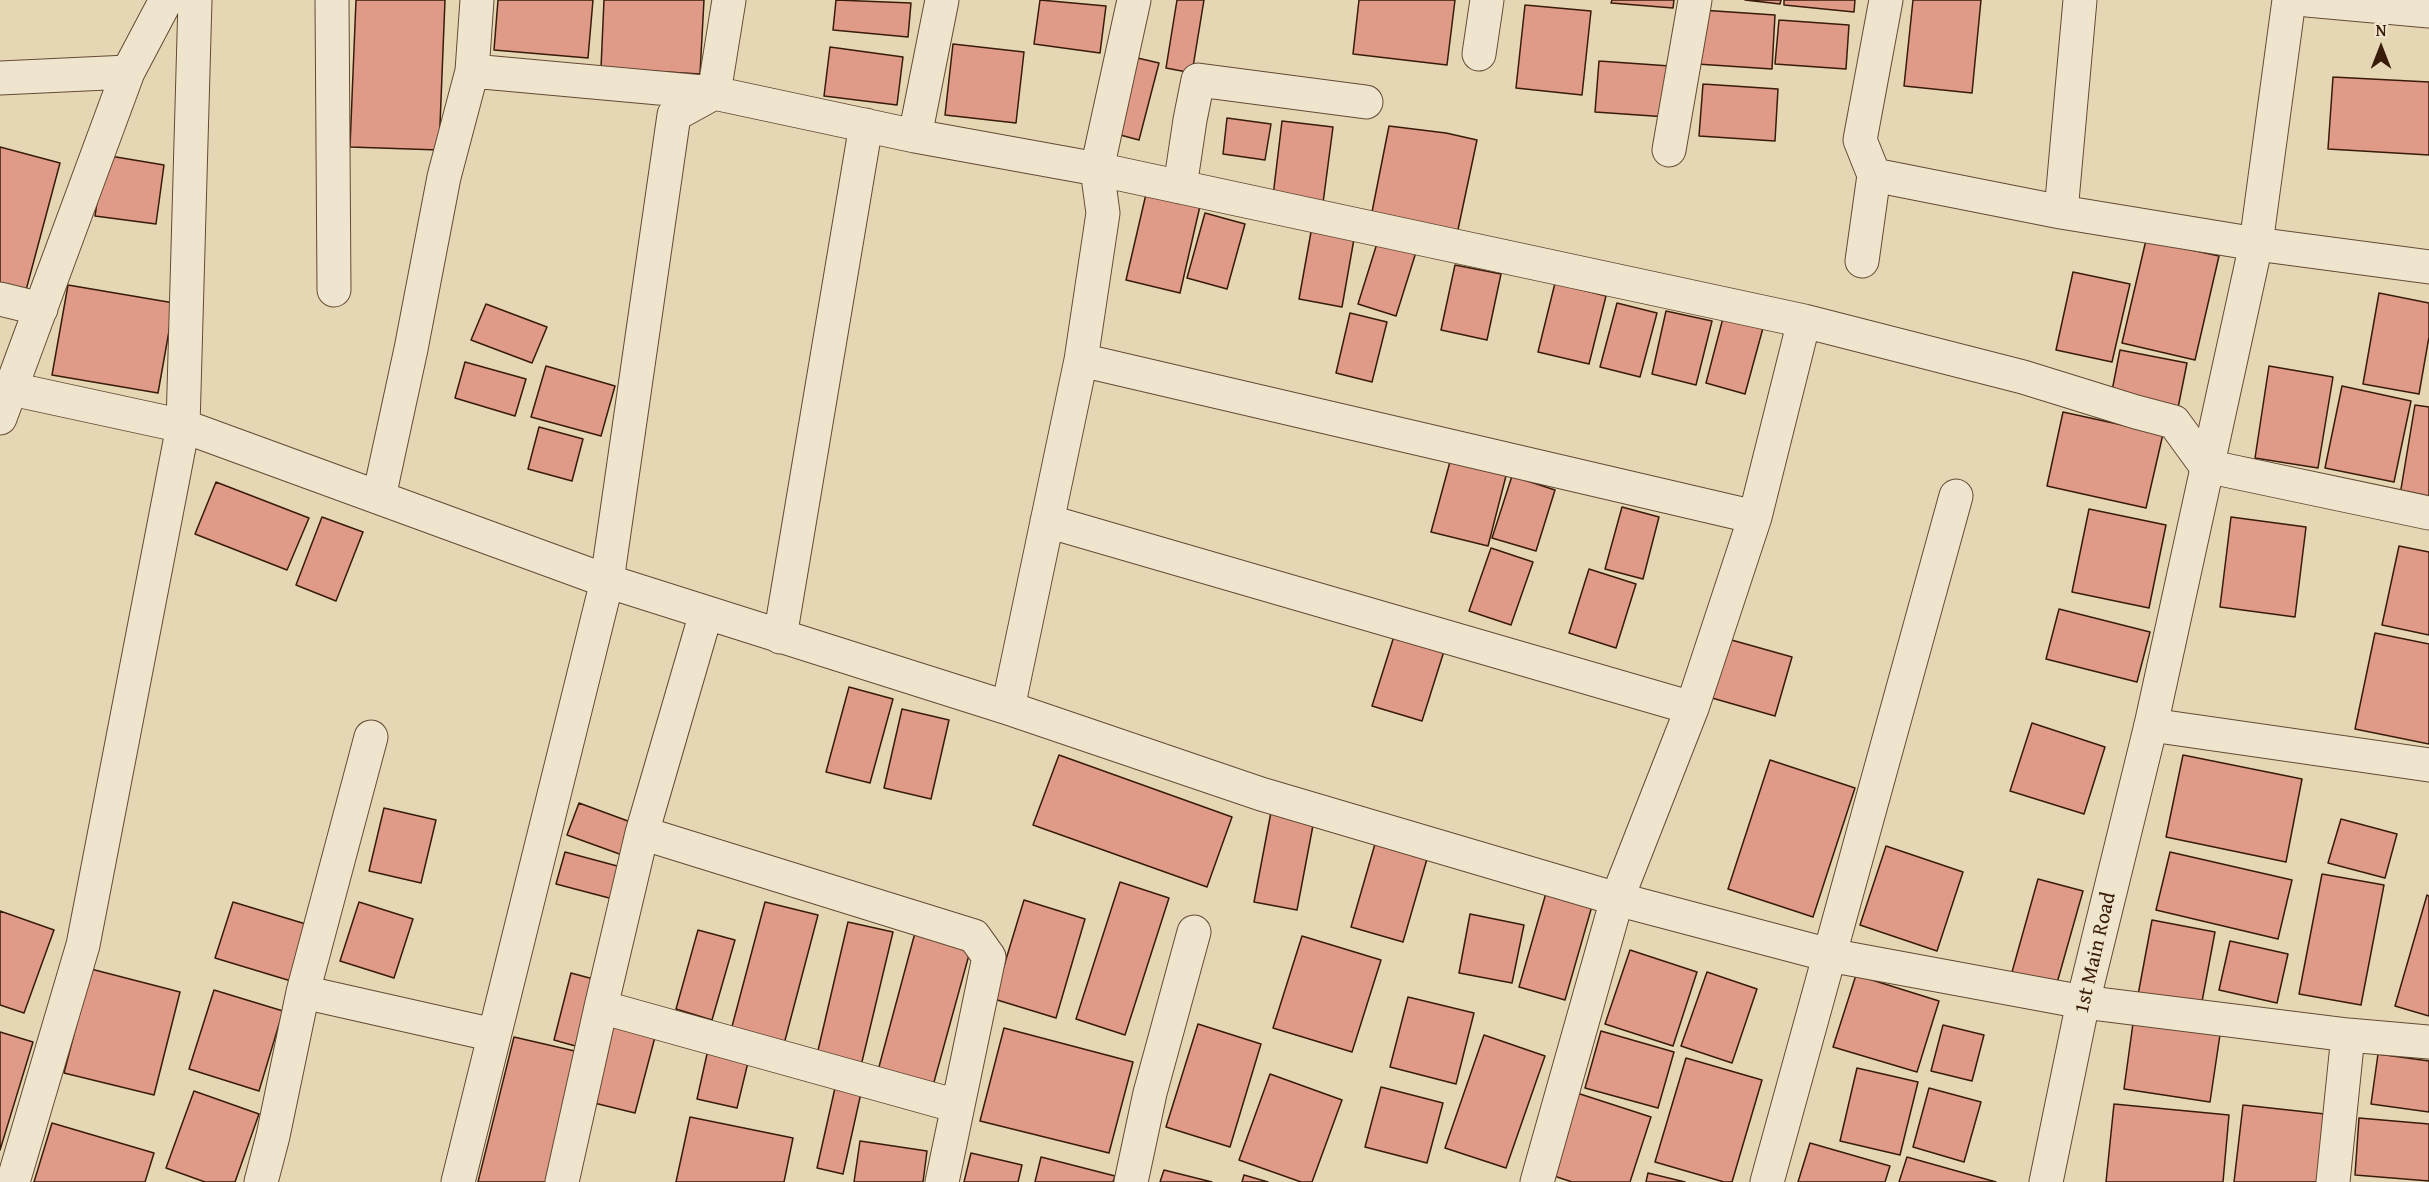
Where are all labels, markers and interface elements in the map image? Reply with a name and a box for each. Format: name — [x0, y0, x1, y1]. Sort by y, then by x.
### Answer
north arrow — [2351, 18, 2411, 78]
text: N — [2376, 18, 2386, 42]
street label: 1st Main Road — [2070, 890, 2122, 1016]

